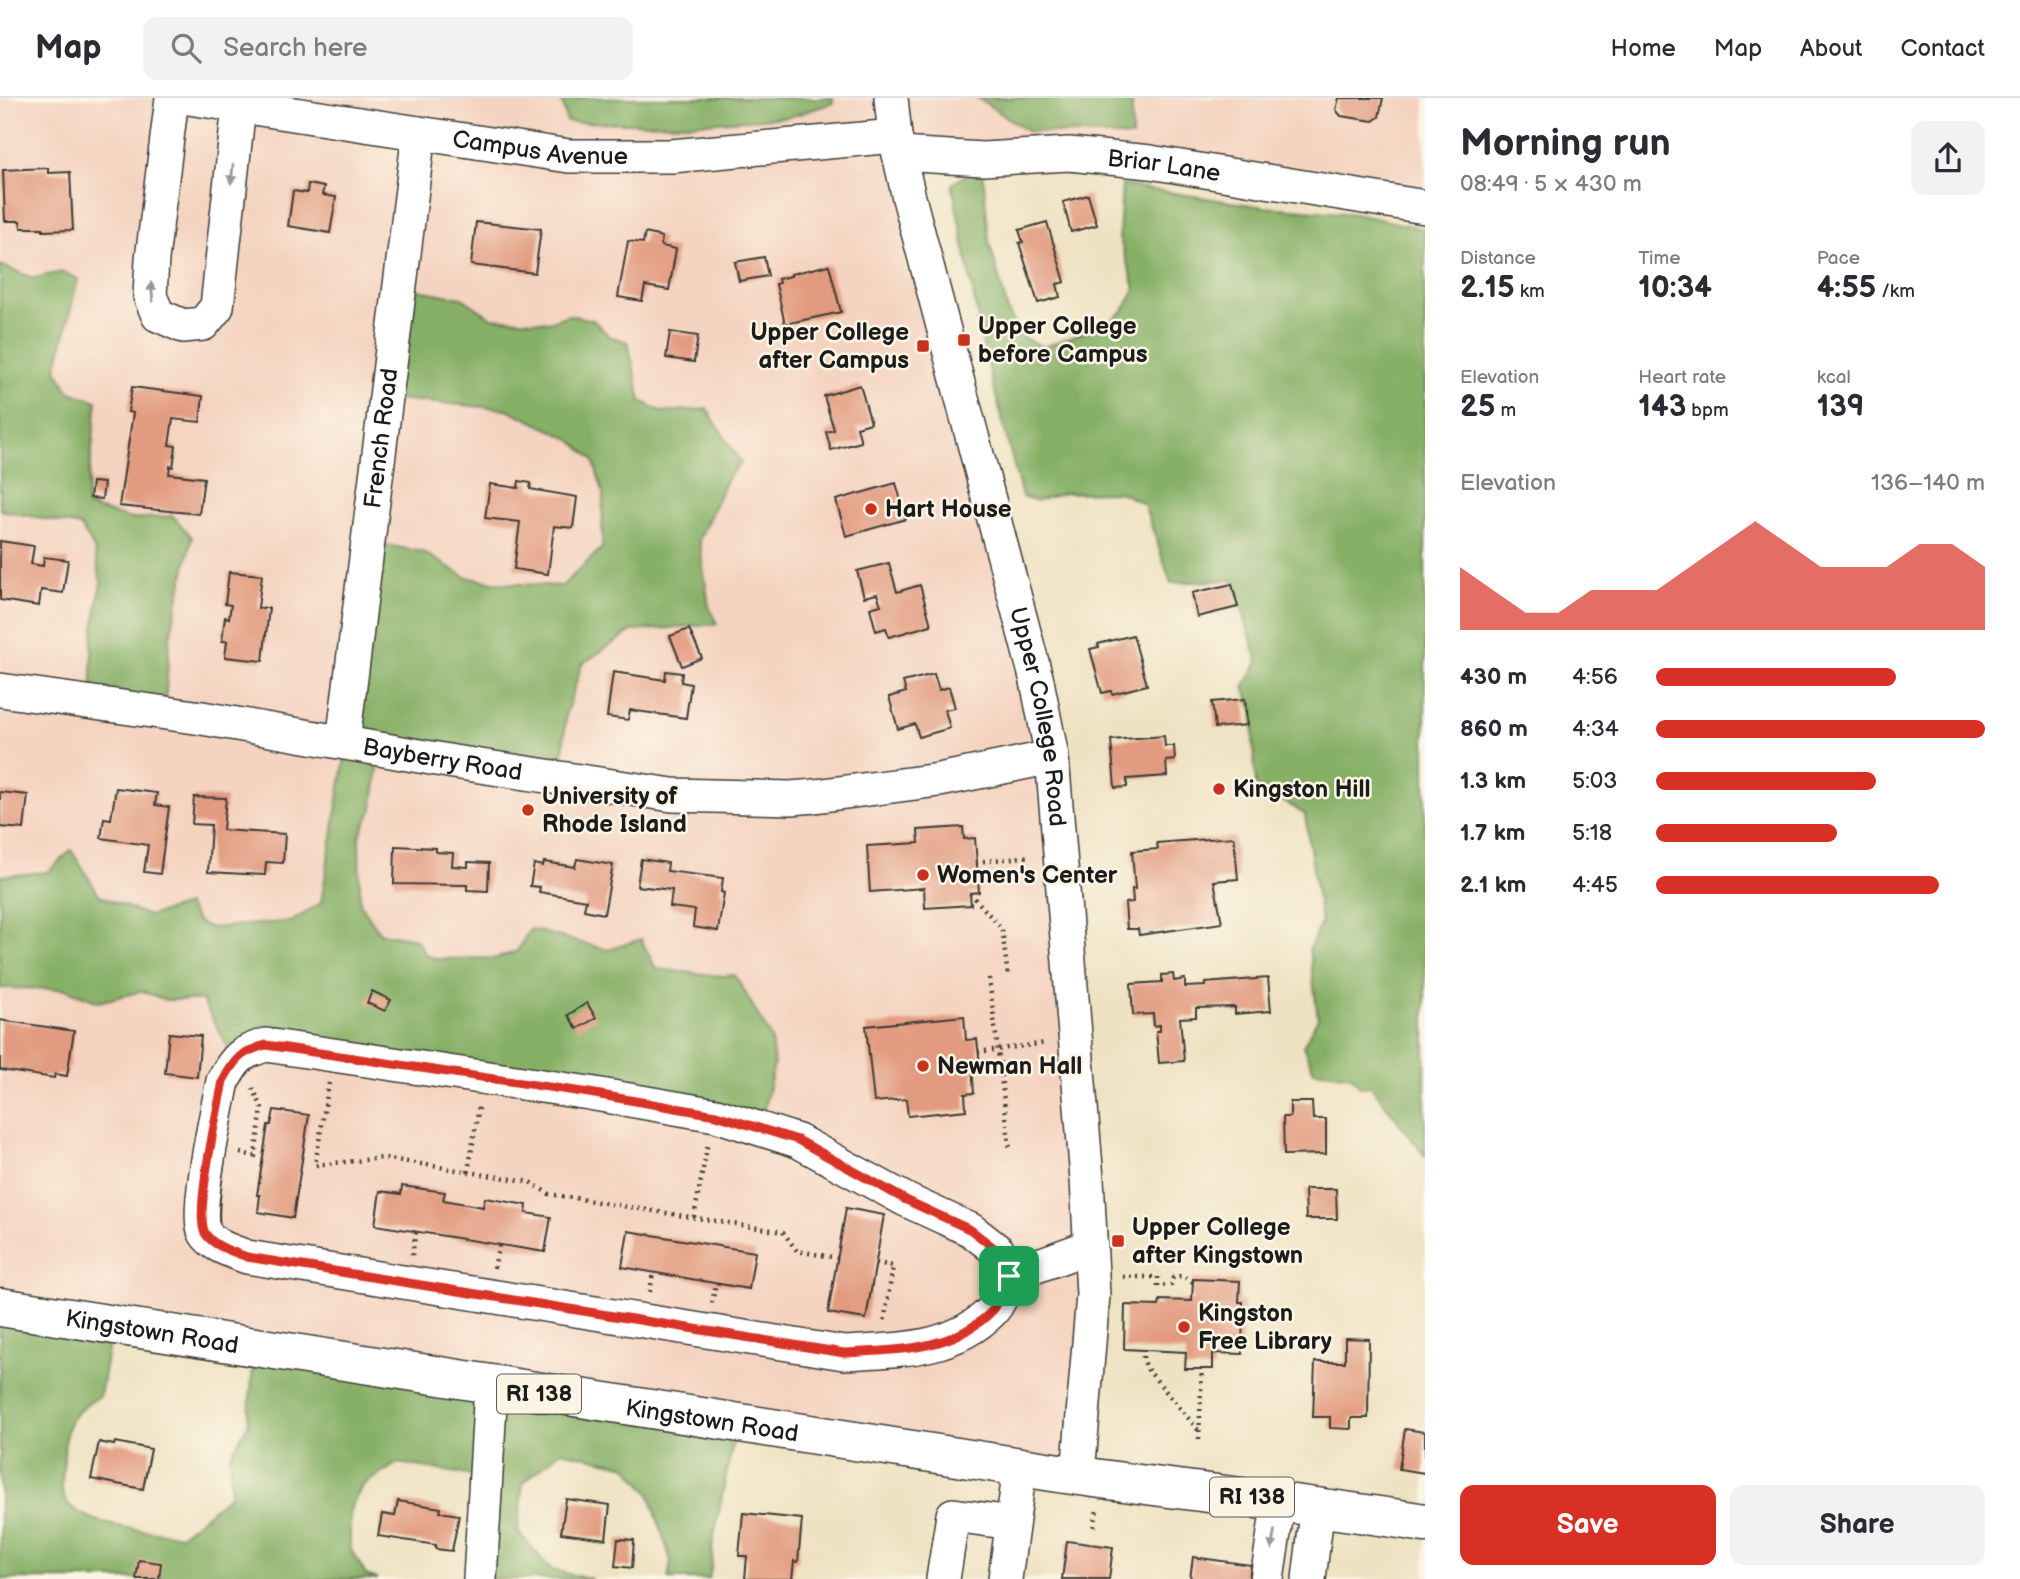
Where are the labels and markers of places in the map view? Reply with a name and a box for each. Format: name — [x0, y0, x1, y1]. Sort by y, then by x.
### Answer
place label: Upper College before Campus — [978, 312, 1148, 369]
place label: Upper College after Campus — [751, 318, 909, 375]
marker: Upper College before Campus — [956, 332, 972, 348]
marker: Upper College after Campus — [915, 338, 931, 354]
place label: Hart House — [885, 495, 1012, 524]
marker: Hart House — [863, 501, 879, 517]
place label: Kingston Hill — [1233, 775, 1370, 804]
marker: Kingston Hill — [1211, 781, 1227, 797]
place label: University of Rhode Island — [542, 782, 687, 839]
marker: University of Rhode Island — [520, 802, 536, 818]
place label: Women's Center — [937, 861, 1118, 890]
marker: Women's Center — [915, 867, 931, 883]
place label: Newman Hall — [937, 1052, 1082, 1081]
marker: Newman Hall — [915, 1058, 931, 1074]
place label: Upper College after Kingstown — [1132, 1213, 1303, 1270]
marker: Upper College after Kingstown — [1110, 1233, 1126, 1249]
pin — [979, 1246, 1039, 1306]
place label: Kingston Free Library — [1198, 1299, 1332, 1356]
marker: Kingston Free Library — [1176, 1319, 1192, 1335]

